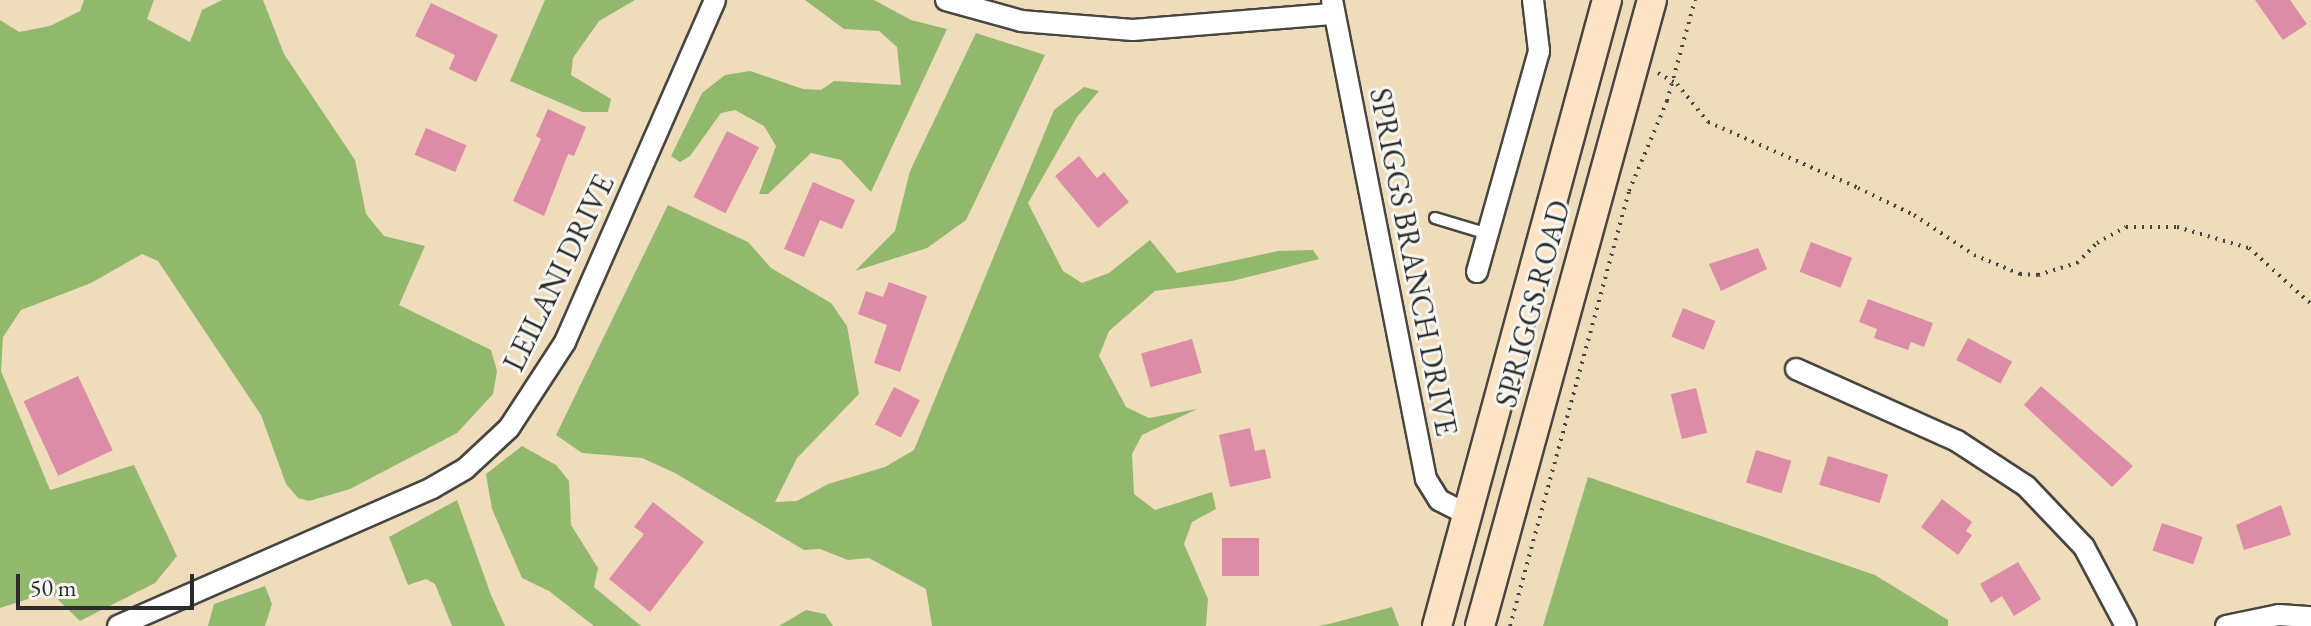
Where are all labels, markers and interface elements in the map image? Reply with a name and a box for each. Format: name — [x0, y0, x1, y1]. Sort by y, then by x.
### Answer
street label: SPRIGGS BRANCH DRIVE — [1362, 85, 1464, 439]
street label: LEILANI DRIVE — [496, 169, 622, 377]
street label: SPRIGGS ROAD — [1488, 197, 1578, 411]
scale bar — [20, 558, 198, 608]
text: 50 m — [30, 572, 77, 603]

